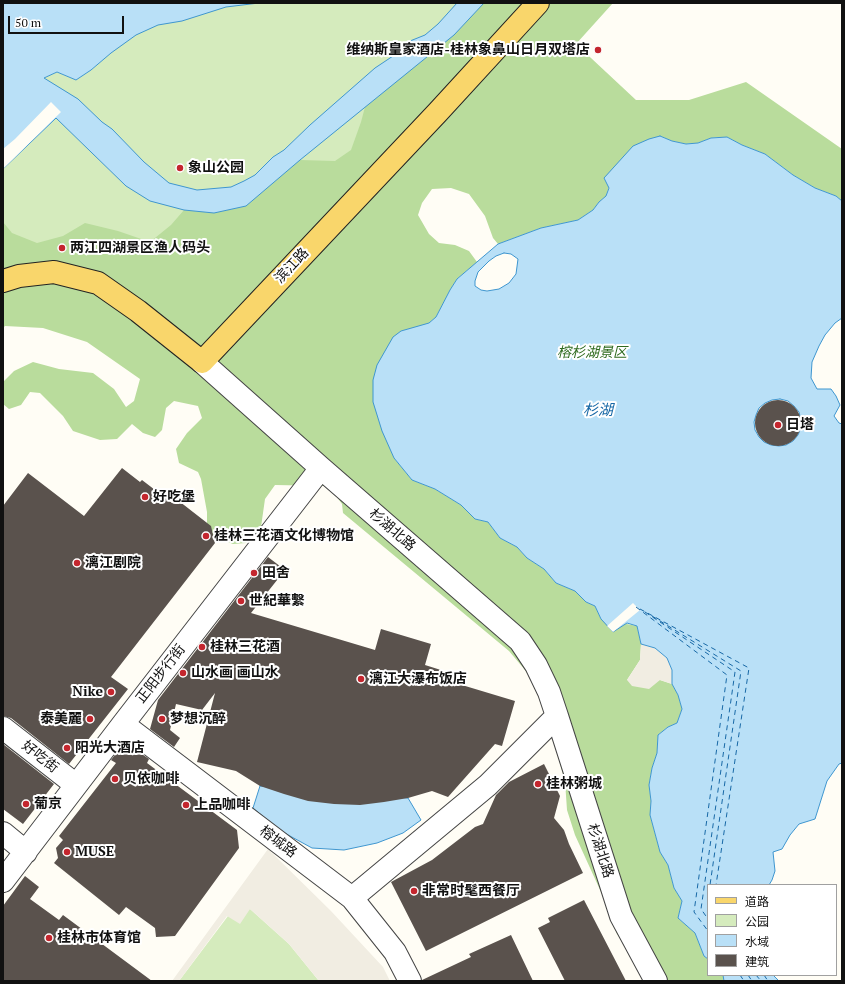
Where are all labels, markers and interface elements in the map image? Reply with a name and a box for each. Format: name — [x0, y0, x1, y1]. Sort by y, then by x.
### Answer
scale bar — [10, 8, 126, 34]
text: 50 m — [15, 15, 41, 30]
place label: 维纳斯皇家酒店-桂林象鼻山日月双塔店 — [346, 42, 590, 58]
marker: 维纳斯皇家酒店-桂林象鼻山日月双塔店 — [593, 45, 603, 55]
place label: 象山公园 — [188, 160, 244, 176]
marker: 象山公园 — [175, 163, 185, 173]
place label: 两江四湖景区渔人码头 — [70, 240, 210, 256]
marker: 两江四湖景区渔人码头 — [57, 243, 67, 253]
street label: 滨江路 — [272, 245, 312, 287]
park label: 榕杉湖景区 — [557, 345, 627, 361]
water label: 杉湖 — [583, 402, 613, 420]
place label: 日塔 — [786, 417, 814, 433]
marker: 日塔 — [773, 420, 783, 430]
place label: 好吃堡 — [153, 489, 195, 505]
marker: 好吃堡 — [140, 492, 150, 502]
street label: 杉湖北路 — [365, 505, 419, 555]
place label: 桂林三花酒文化博物馆 — [214, 528, 354, 544]
marker: 桂林三花酒文化博物馆 — [201, 531, 211, 541]
place label: 漓江剧院 — [85, 555, 141, 571]
marker: 漓江剧院 — [72, 558, 82, 568]
place label: 田舍 — [262, 565, 290, 581]
marker: 田舍 — [249, 568, 259, 578]
place label: 世紀華繫 — [249, 593, 305, 609]
marker: 世紀華繫 — [236, 596, 246, 606]
place label: 桂林三花酒 — [210, 639, 280, 655]
street label: 正阳步行街 — [133, 641, 189, 707]
marker: 桂林三花酒 — [197, 642, 207, 652]
place label: 山水画 画山水 — [191, 665, 279, 681]
marker: 山水画 画山水 — [178, 668, 188, 678]
place label: 漓江大瀑布饭店 — [369, 671, 467, 687]
marker: 漓江大瀑布饭店 — [356, 674, 366, 684]
place label: Nike — [72, 684, 103, 700]
marker: Nike — [106, 687, 116, 697]
place label: 泰美麗 — [40, 711, 82, 727]
place label: 梦想沉醉 — [170, 711, 226, 727]
marker: 泰美麗 — [85, 714, 95, 724]
marker: 梦想沉醉 — [157, 714, 167, 724]
street label: 好吃街 — [18, 737, 62, 777]
place label: 阳光大酒店 — [75, 740, 145, 756]
marker: 阳光大酒店 — [62, 743, 72, 753]
place label: 贝依咖啡 — [123, 771, 179, 787]
marker: 贝依咖啡 — [110, 774, 120, 784]
place label: 桂林粥城 — [546, 776, 602, 792]
marker: 桂林粥城 — [533, 779, 543, 789]
place label: 葡京 — [34, 796, 62, 812]
place label: 上品咖啡 — [194, 797, 250, 813]
marker: 葡京 — [21, 799, 31, 809]
marker: 上品咖啡 — [181, 800, 191, 810]
street label: 杉湖北路 — [583, 822, 617, 880]
street label: 榕城路 — [256, 823, 300, 861]
place label: MUSE — [75, 844, 114, 860]
marker: MUSE — [62, 847, 72, 857]
place label: 非常时髦西餐厅 — [422, 883, 520, 899]
legend — [707, 884, 837, 976]
marker: 非常时髦西餐厅 — [409, 886, 419, 896]
text: 道路 — [745, 894, 769, 909]
text: 公园 — [745, 914, 769, 929]
place label: 桂林市体育馆 — [57, 930, 141, 946]
marker: 桂林市体育馆 — [44, 933, 54, 943]
text: 水域 — [745, 934, 769, 949]
text: 建筑 — [745, 954, 769, 969]

